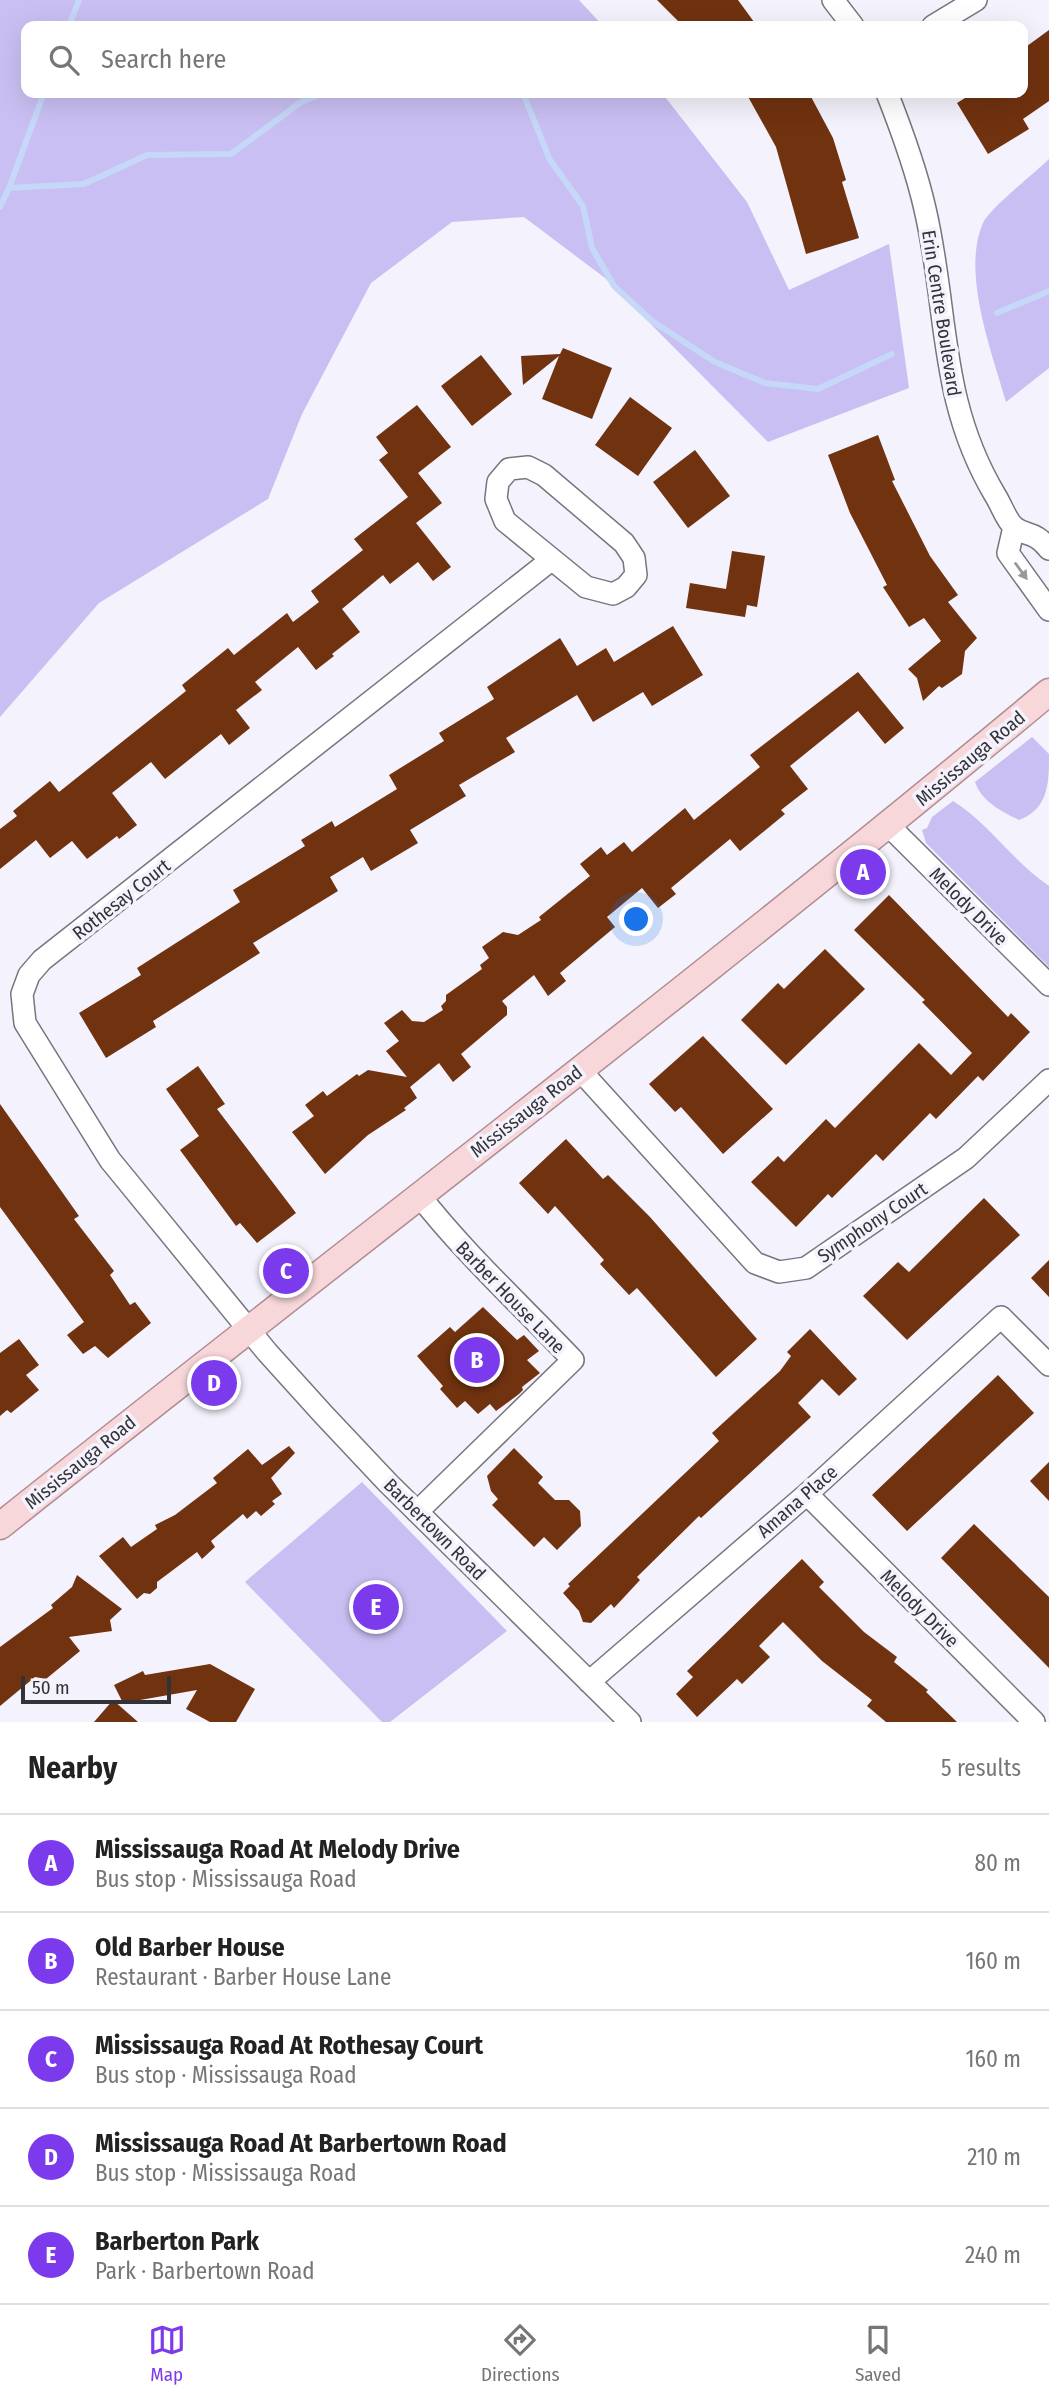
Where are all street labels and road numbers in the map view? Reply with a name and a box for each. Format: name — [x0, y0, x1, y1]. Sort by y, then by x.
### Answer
street label: Erin Centre Boulevard — [917, 228, 966, 398]
street label: Mississauga Road — [911, 706, 1030, 811]
street label: Rothesay Court — [68, 854, 175, 945]
street label: Melody Drive — [925, 862, 1013, 950]
street label: Mississauga Road — [466, 1060, 587, 1162]
street label: Symphony Court — [813, 1177, 932, 1268]
street label: Barber House Lane — [451, 1236, 570, 1358]
street label: Mississauga Road — [20, 1411, 140, 1514]
street label: Amana Place — [752, 1460, 842, 1542]
street label: Barbertown Road — [379, 1474, 490, 1585]
street label: Melody Drive — [876, 1564, 964, 1652]

